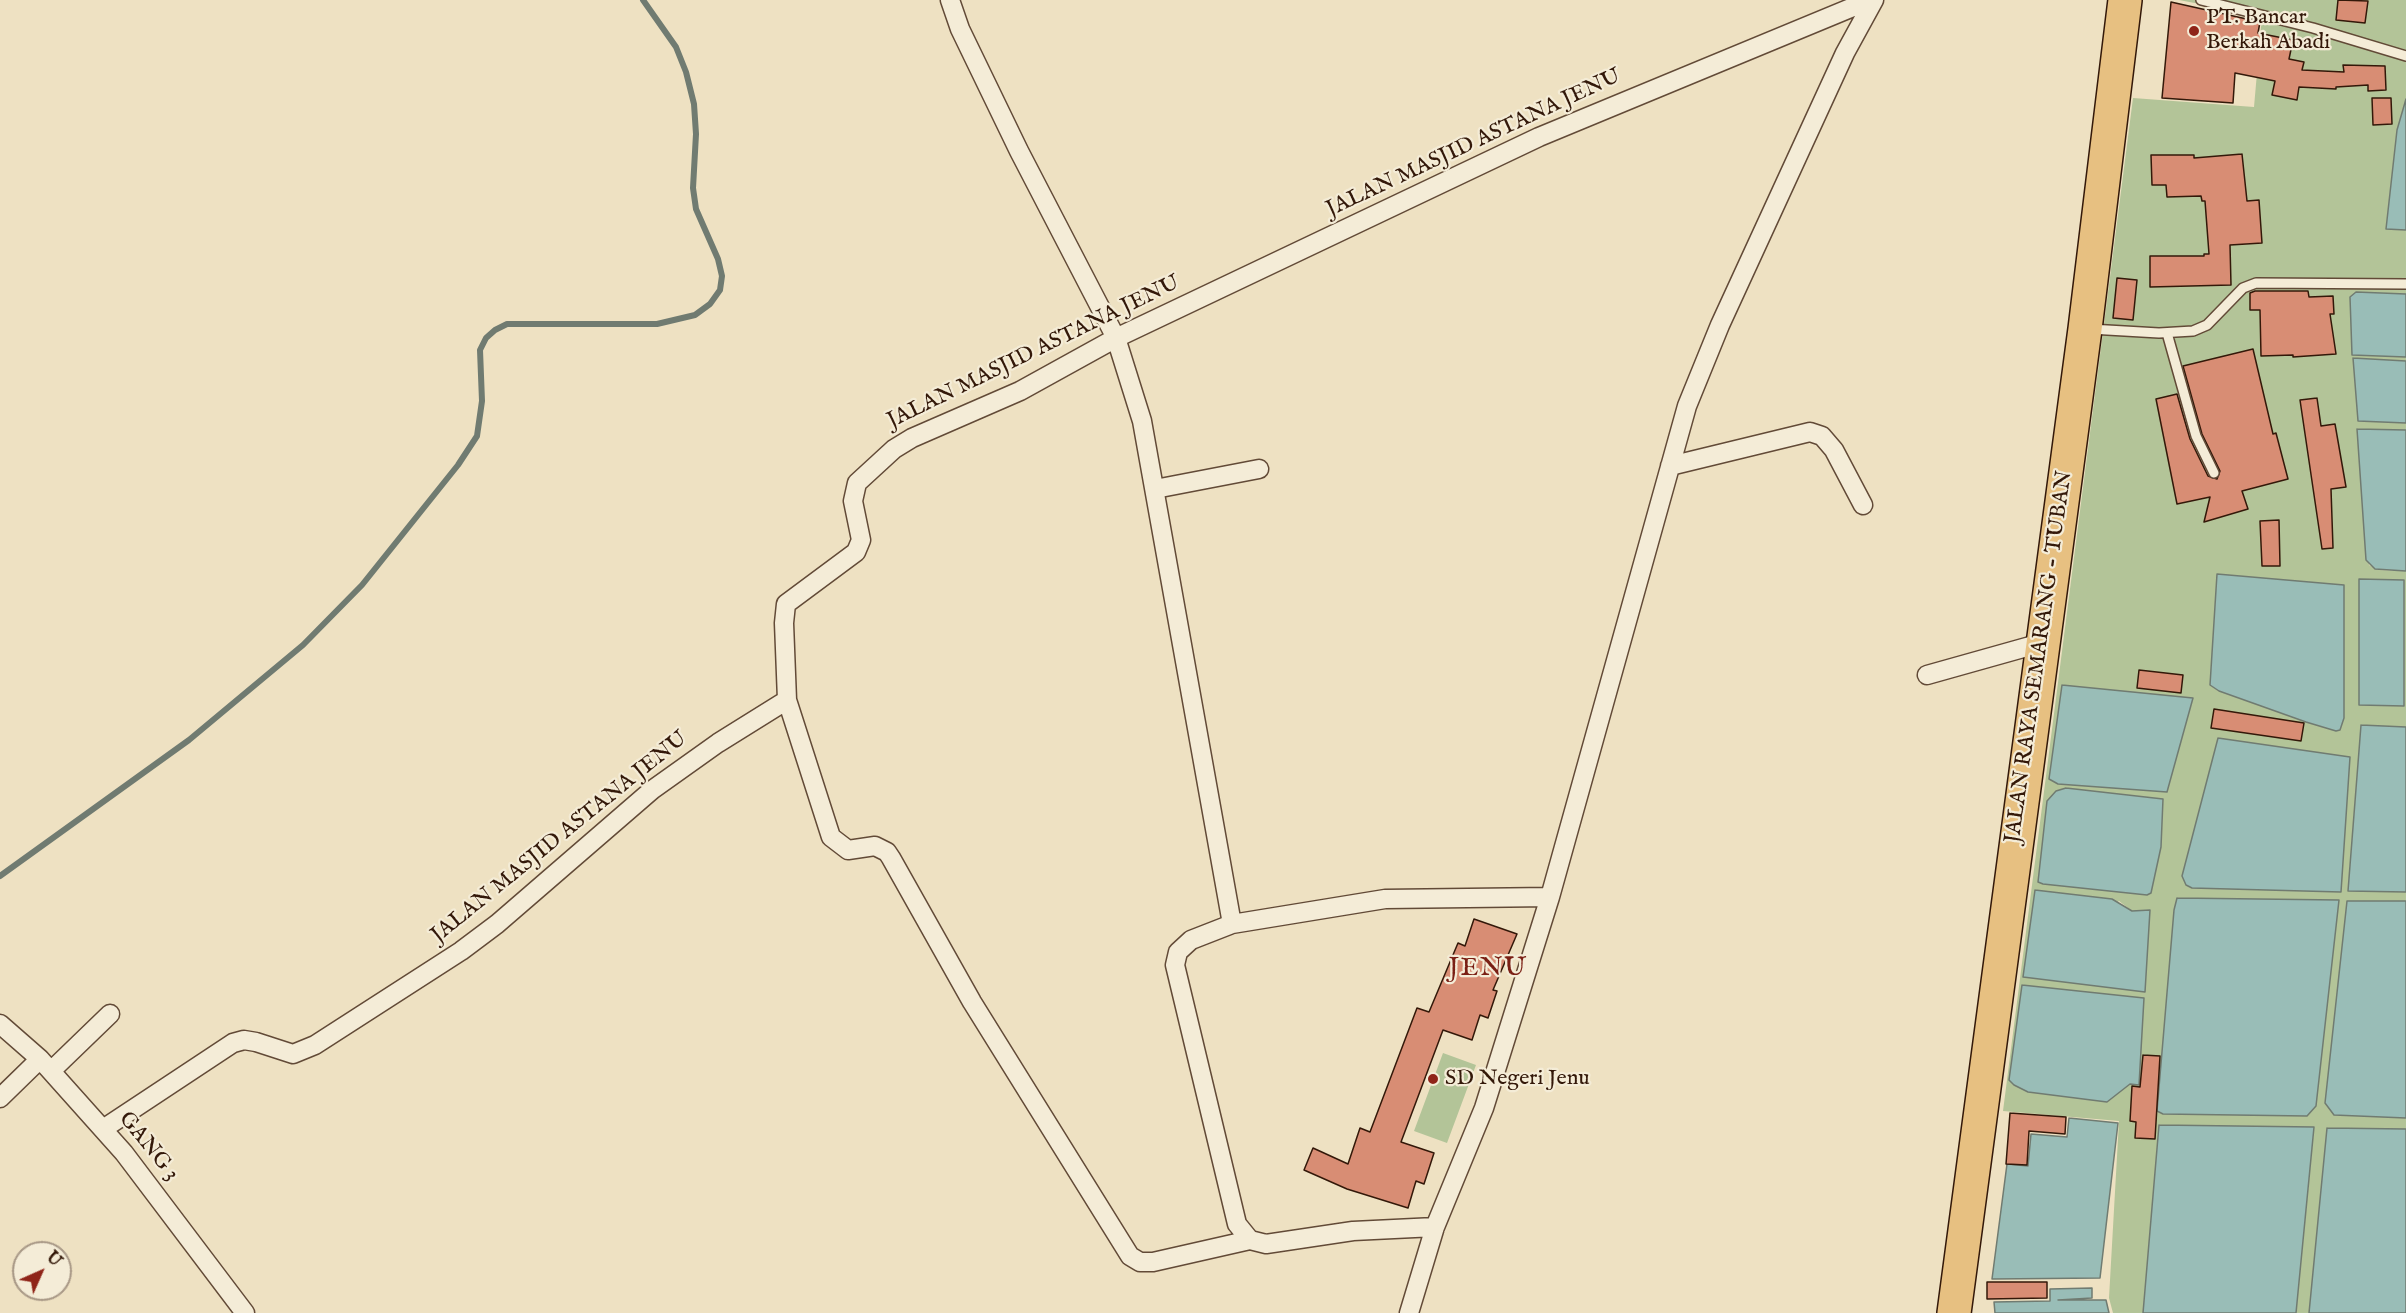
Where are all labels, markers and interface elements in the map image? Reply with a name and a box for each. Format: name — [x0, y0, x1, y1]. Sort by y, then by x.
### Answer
place label: PT. Bancar Berkah Abadi — [2206, 5, 2330, 56]
marker: PT. Bancar Berkah Abadi — [2187, 24, 2201, 38]
street label: JALAN MASJID ASTANA JENU — [1323, 64, 1625, 224]
street label: JALAN MASJID ASTANA JENU — [884, 271, 1184, 435]
street label: JALAN RAYA SEMARANG - TUBAN — [2001, 469, 2079, 845]
street label: JALAN MASJID ASTANA JENU — [427, 726, 693, 950]
district label: JENU — [1448, 954, 1528, 986]
place label: SD Negeri Jenu — [1445, 1066, 1590, 1092]
marker: SD Negeri Jenu — [1426, 1072, 1440, 1086]
street label: GANG 3 — [112, 1107, 184, 1187]
north arrow — [12, 1241, 72, 1301]
text: U — [41, 1248, 65, 1272]

